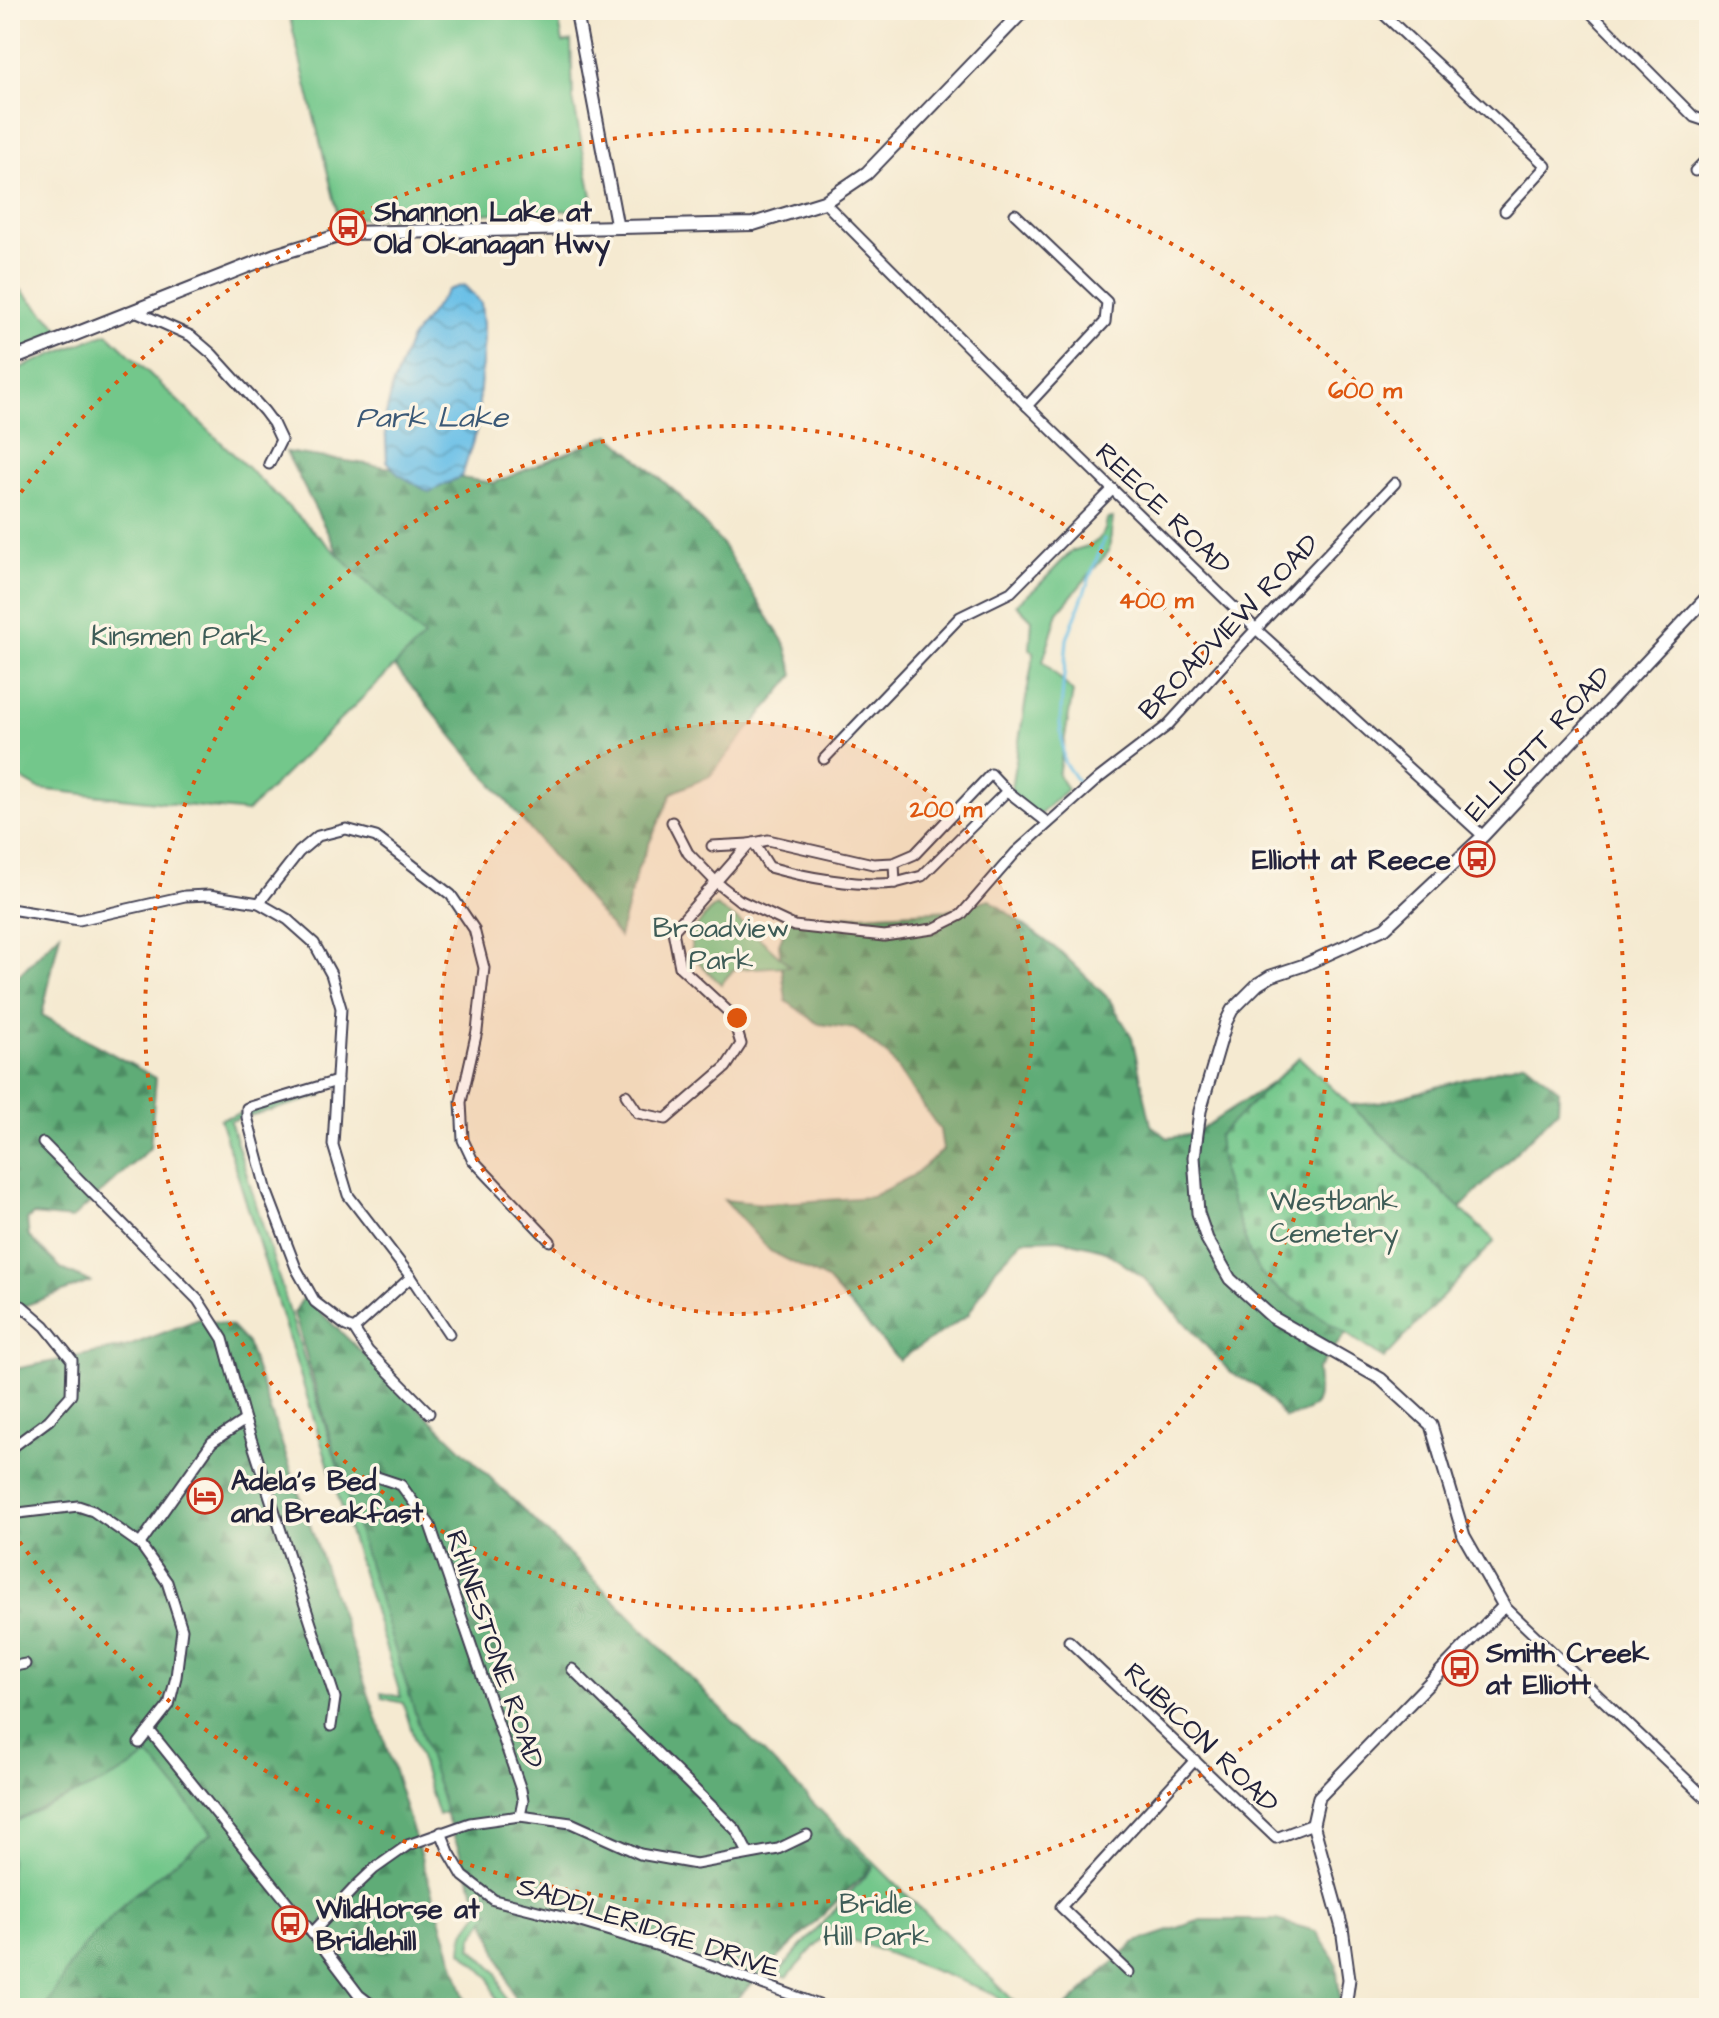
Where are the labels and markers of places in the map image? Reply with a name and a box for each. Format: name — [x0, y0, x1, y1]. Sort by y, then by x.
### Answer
place label: Shannon Lake at Old Okanagan Hwy — [373, 193, 611, 267]
bus stop icon: Shannon Lake at Old Okanagan Hwy — [329, 208, 367, 246]
bus stop icon: Elliott at Reece — [1458, 840, 1496, 878]
place label: Elliott at Reece — [1252, 841, 1451, 880]
centre of rings — [723, 1004, 751, 1032]
place label: Adela's Bed and Breakfast — [231, 1462, 424, 1533]
hotel icon: Adela's Bed and Breakfast — [186, 1477, 224, 1515]
place label: Smith Creek at Elliott — [1485, 1634, 1650, 1705]
bus stop icon: Smith Creek at Elliott — [1441, 1649, 1479, 1687]
place label: WildHorse at Bridlehill — [315, 1890, 480, 1961]
bus stop icon: WildHorse at Bridlehill — [271, 1905, 309, 1943]

